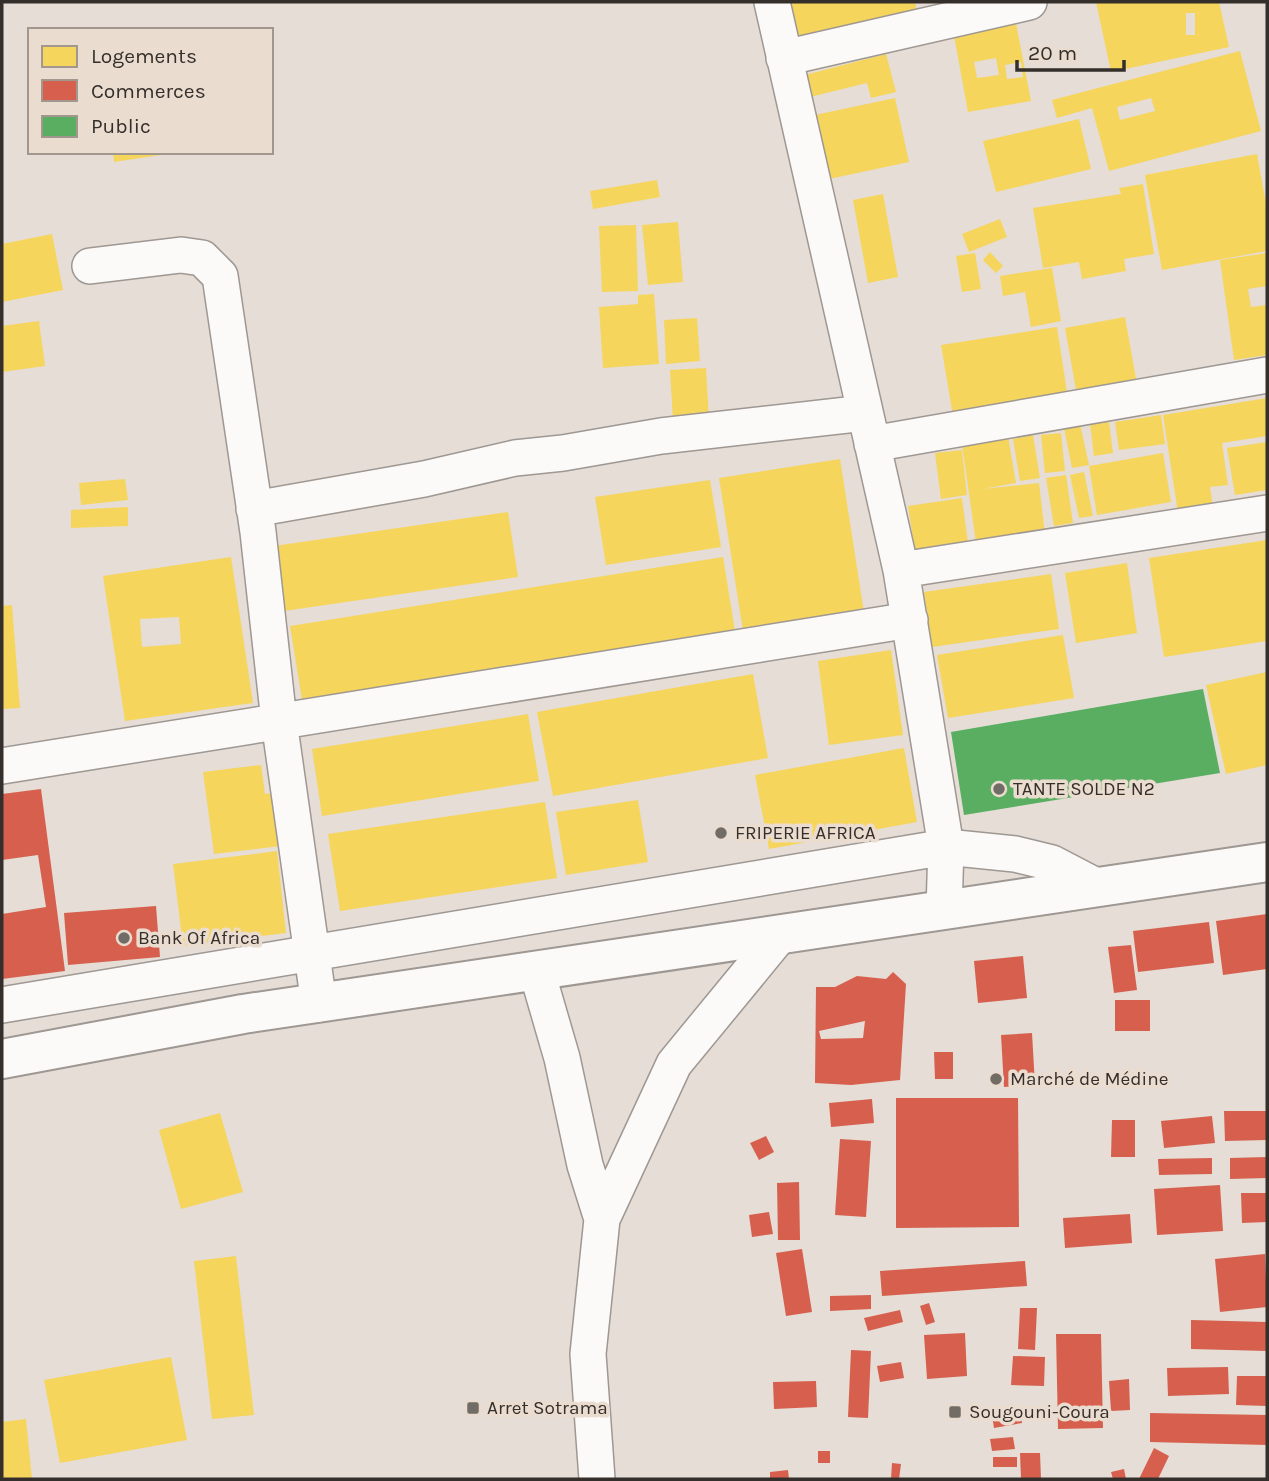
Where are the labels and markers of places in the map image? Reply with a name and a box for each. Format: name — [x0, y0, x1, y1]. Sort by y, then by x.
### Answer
place label: TANTE SOLDE N2 — [1013, 778, 1155, 800]
marker: TANTE SOLDE N2 — [991, 781, 1007, 797]
place label: FRIPERIE AFRICA — [735, 822, 876, 844]
marker: FRIPERIE AFRICA — [713, 825, 729, 841]
place label: Bank Of Africa — [138, 927, 260, 949]
marker: Bank Of Africa — [116, 930, 132, 946]
place label: Marché de Médine — [1010, 1068, 1168, 1090]
marker: Marché de Médine — [988, 1071, 1004, 1087]
place label: Arret Sotrama — [487, 1397, 608, 1419]
marker: Arret Sotrama — [465, 1400, 481, 1416]
place label: Sougouni-Coura — [969, 1401, 1110, 1423]
marker: Sougouni-Coura — [947, 1404, 963, 1420]

